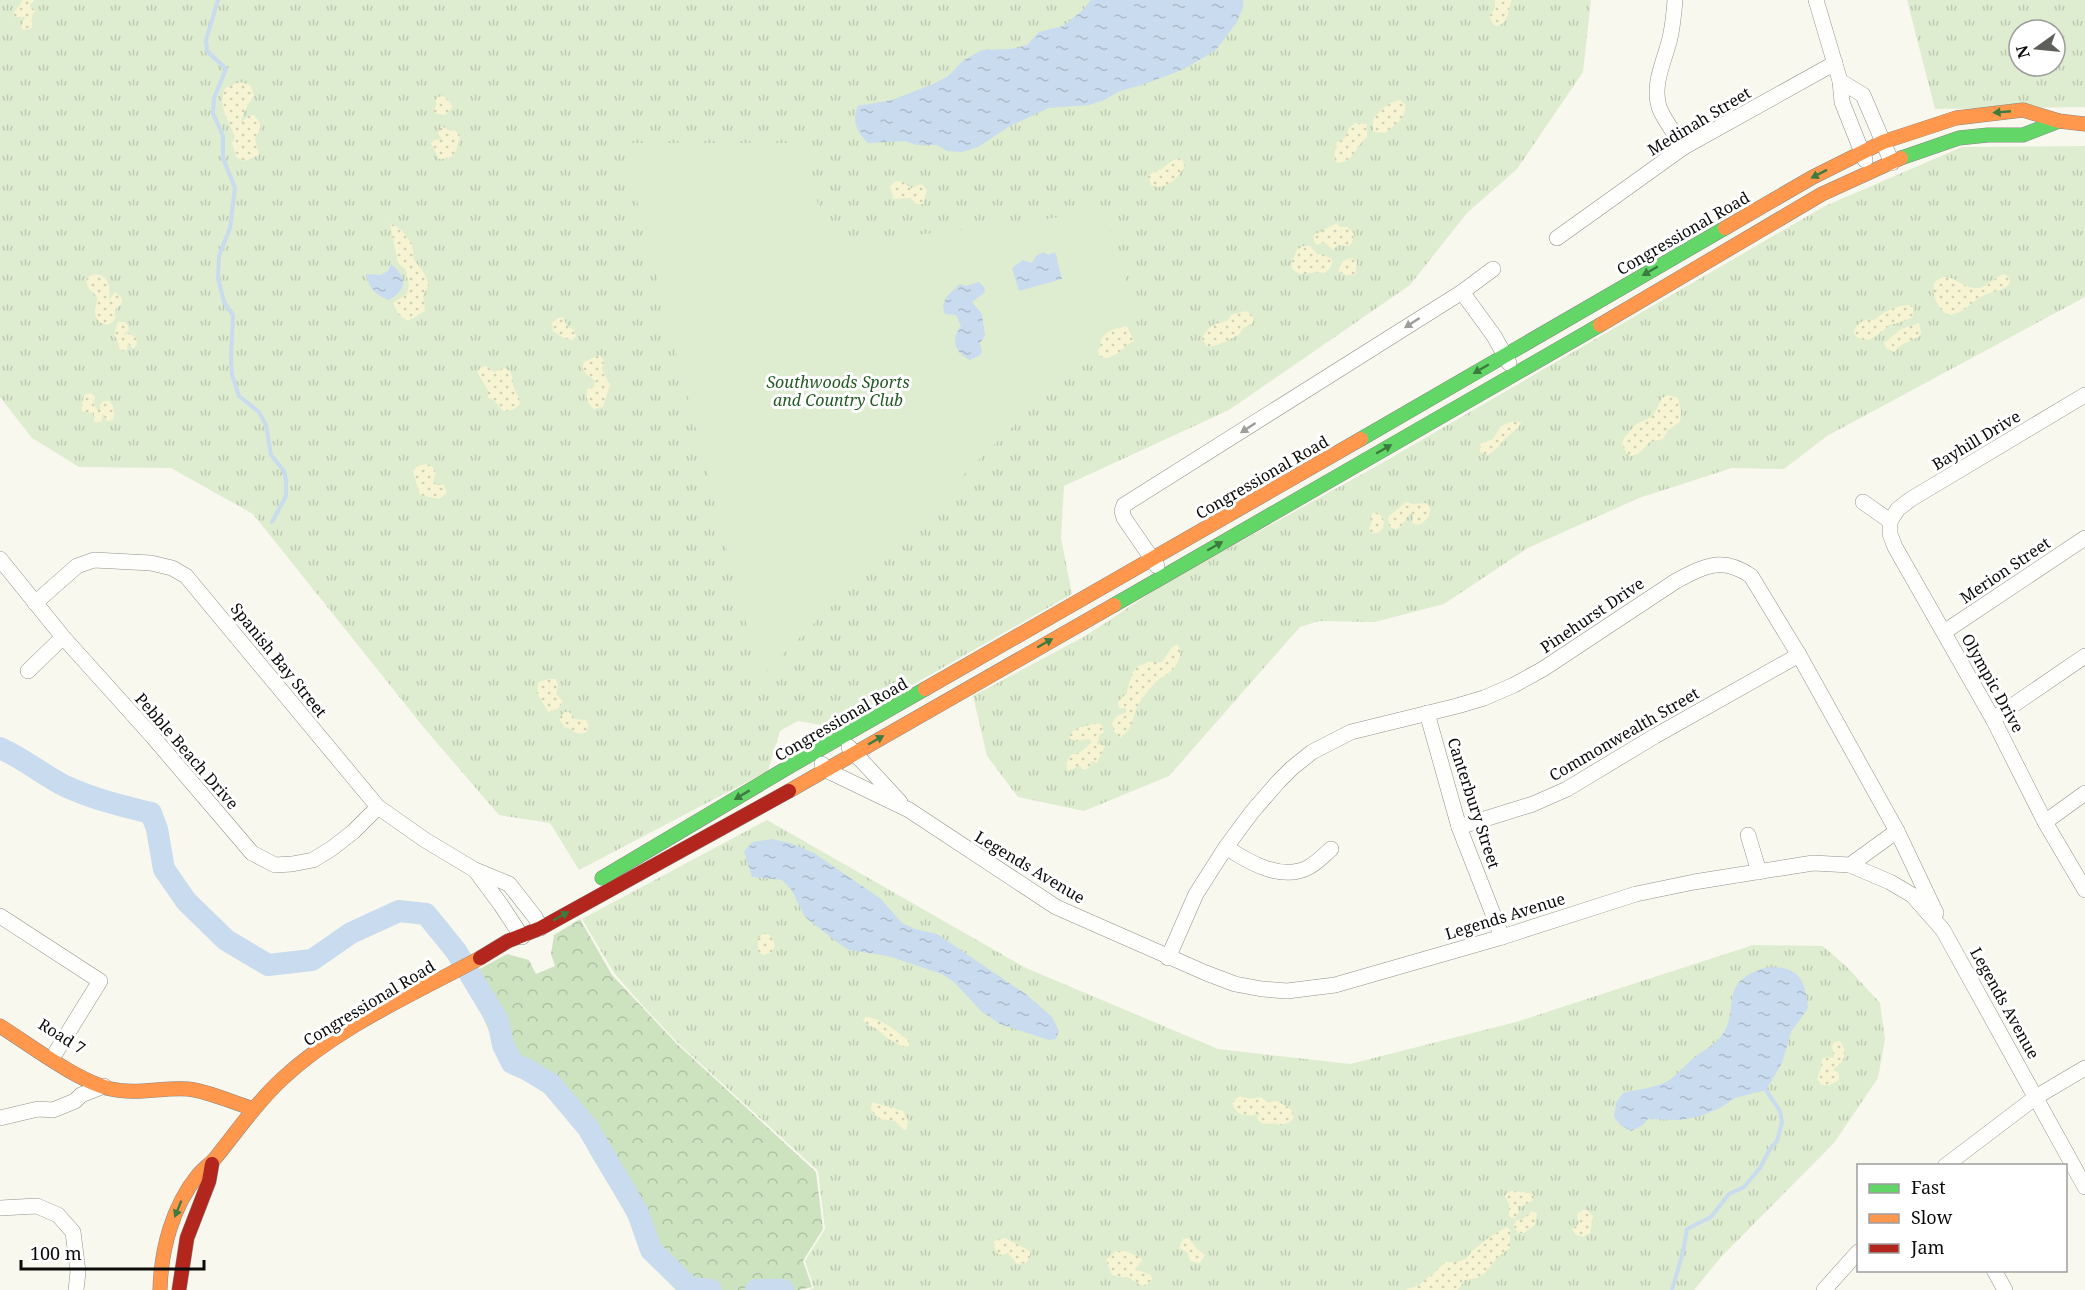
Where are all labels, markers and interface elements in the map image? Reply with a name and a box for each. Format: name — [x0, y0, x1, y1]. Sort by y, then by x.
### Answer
north arrow — [2007, 18, 2067, 78]
text: N — [2010, 43, 2035, 61]
street label: Medinah Street — [1643, 81, 1755, 161]
one-way arrow — [1992, 107, 2011, 117]
one-way arrow — [1810, 169, 1827, 179]
street label: Congressional Road — [1613, 186, 1754, 280]
one-way arrow — [1642, 266, 1658, 277]
one-way arrow — [1404, 317, 1420, 328]
one-way arrow — [1472, 364, 1489, 374]
park label: Southwoods Sports and Country Club — [766, 371, 910, 411]
street label: Bayhill Drive — [1928, 405, 2024, 475]
one-way arrow — [1240, 422, 1256, 433]
street label: Congressional Road — [1192, 430, 1333, 524]
one-way arrow — [1375, 444, 1392, 454]
street label: Merion Street — [1956, 531, 2055, 608]
one-way arrow — [1206, 541, 1223, 551]
street label: Pinehurst Drive — [1536, 572, 1648, 658]
street label: Spanish Bay Street — [226, 598, 332, 722]
street label: Olympic Drive — [1957, 630, 2029, 736]
one-way arrow — [1037, 638, 1054, 648]
street label: Congressional Road — [771, 672, 912, 766]
street label: Commonwealth Street — [1545, 682, 1703, 786]
street label: Pebble Beach Drive — [130, 688, 244, 814]
one-way arrow — [868, 735, 885, 745]
street label: Canterbury Street — [1442, 735, 1506, 872]
one-way arrow — [733, 790, 750, 800]
street label: Legends Avenue — [971, 826, 1089, 908]
street label: Legends Avenue — [1442, 887, 1568, 945]
one-way arrow — [553, 911, 569, 922]
street label: Legends Avenue — [1965, 943, 2045, 1063]
street label: Congressional Road — [299, 955, 439, 1051]
street label: Road 7 — [34, 1013, 90, 1059]
legend — [1857, 1164, 2067, 1272]
text: Fast — [1911, 1175, 1946, 1199]
one-way arrow — [173, 1200, 182, 1218]
text: Slow — [1911, 1205, 1953, 1229]
scale bar — [21, 1233, 204, 1271]
text: Jam — [1910, 1235, 1945, 1259]
text: 100 m — [30, 1241, 82, 1265]

